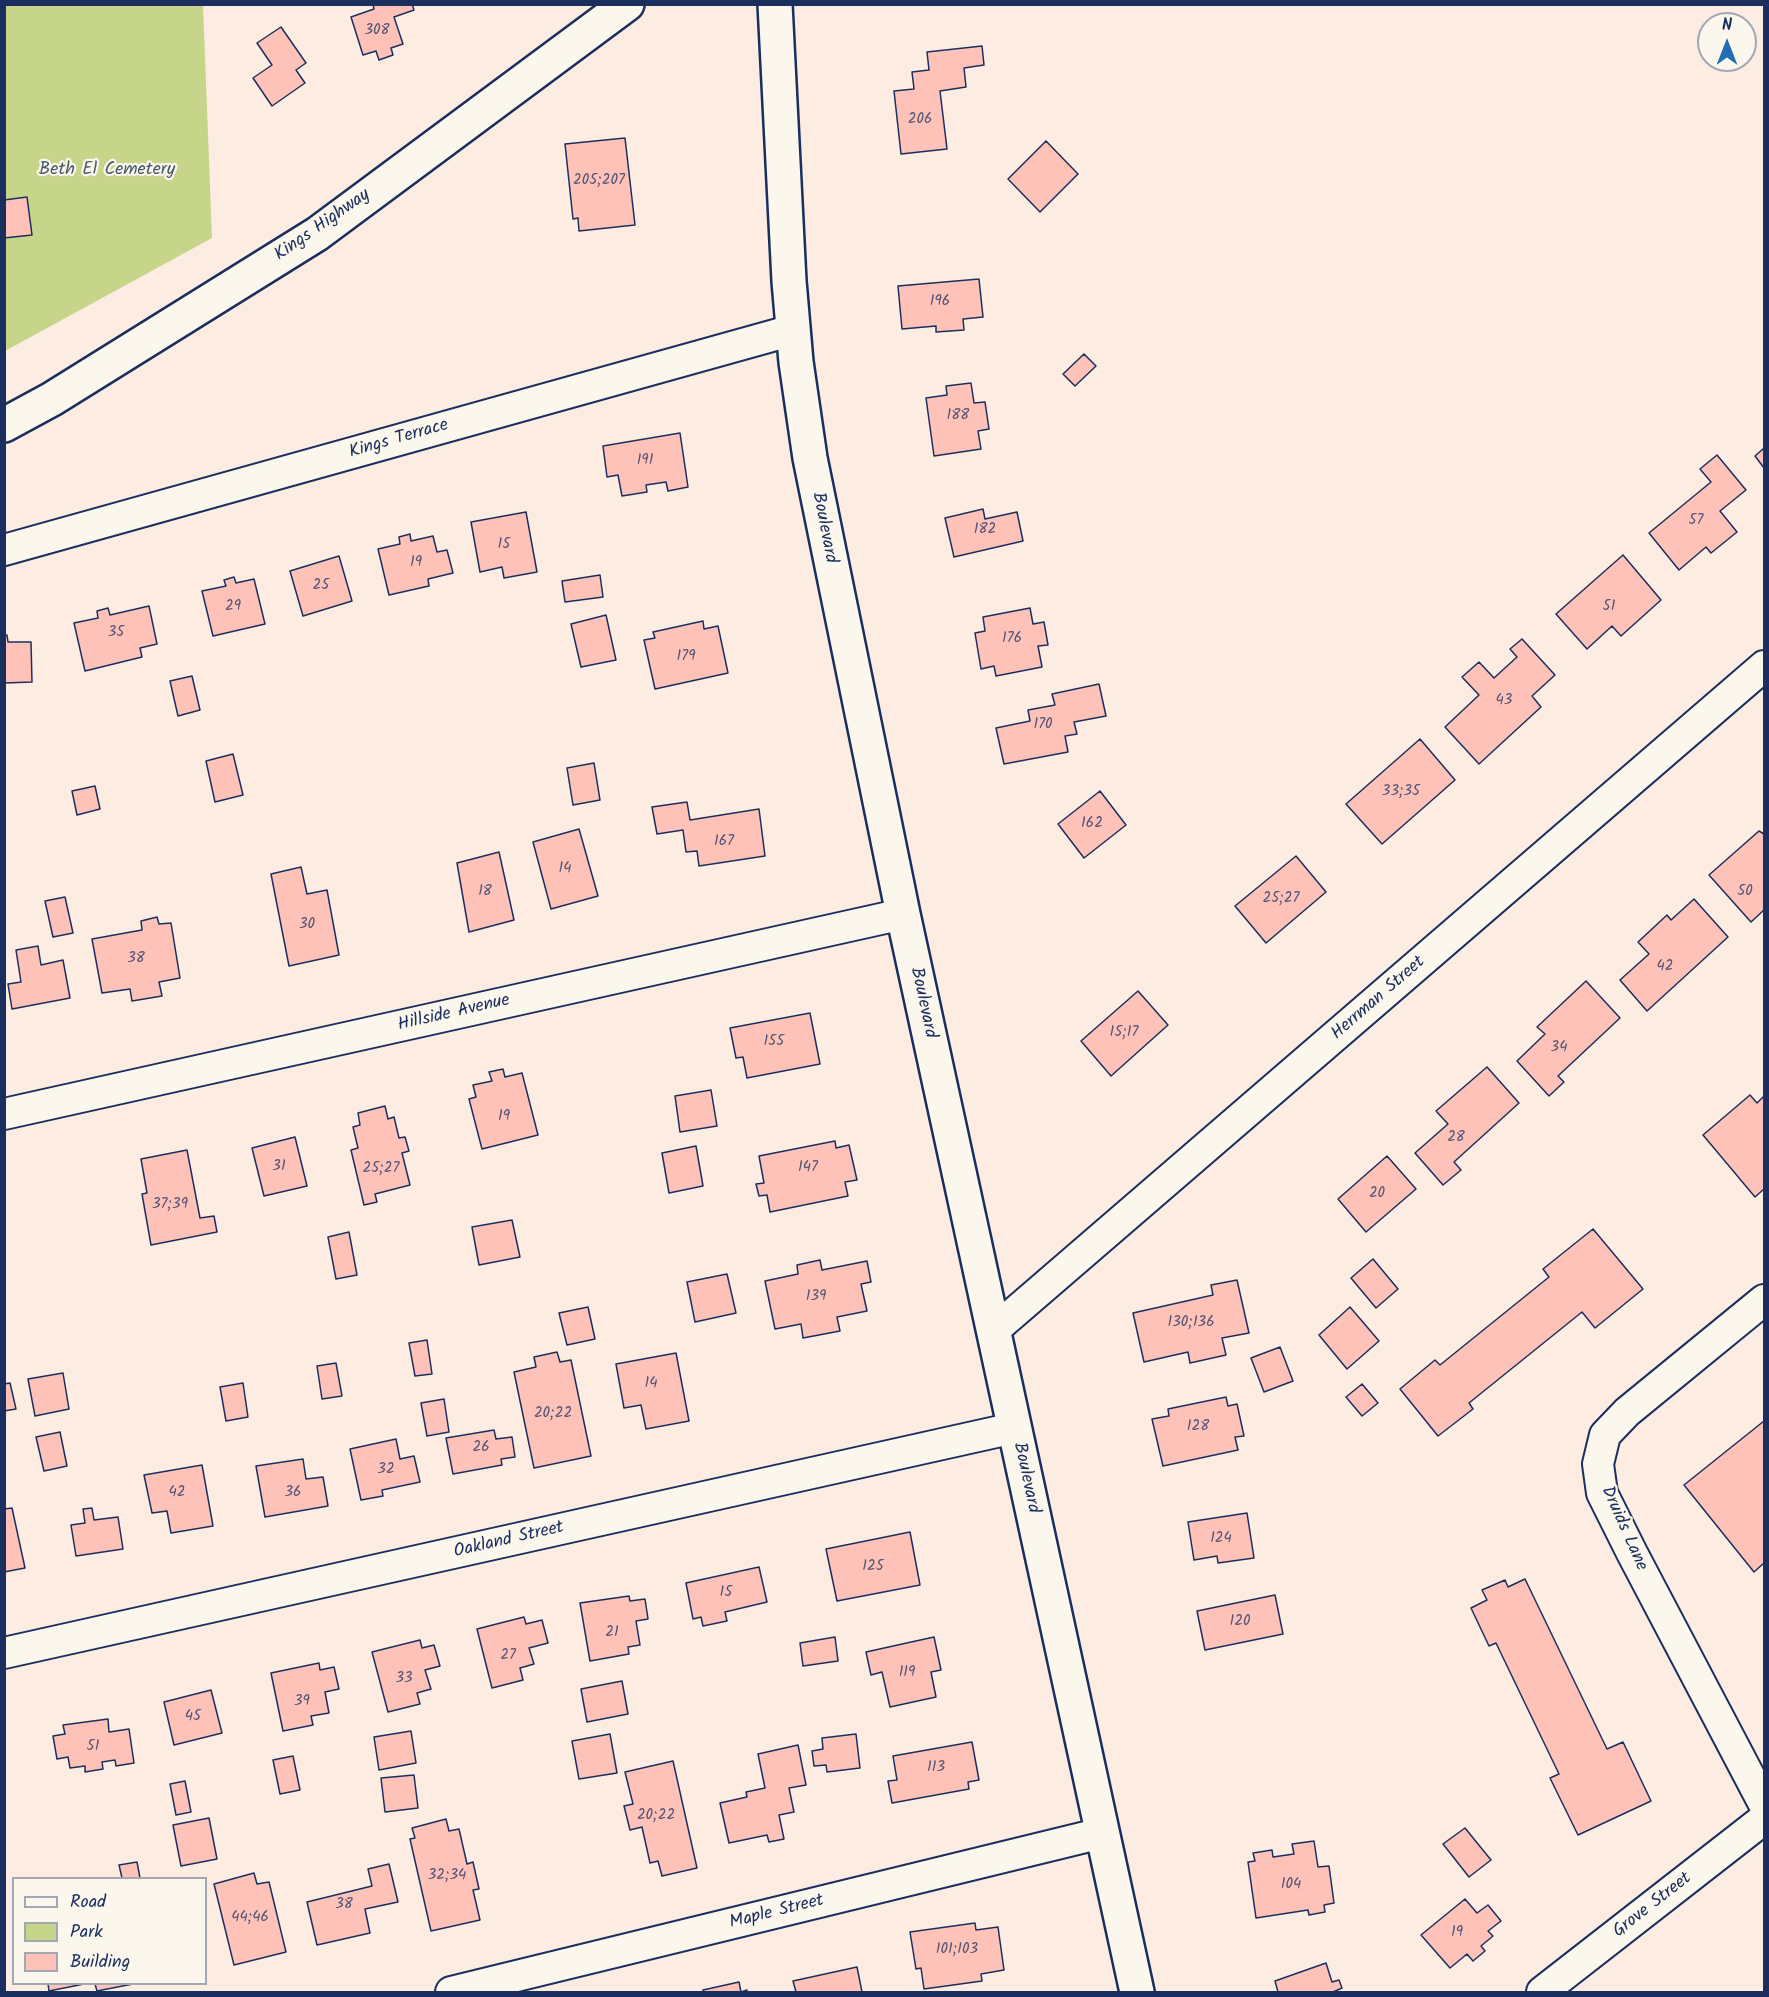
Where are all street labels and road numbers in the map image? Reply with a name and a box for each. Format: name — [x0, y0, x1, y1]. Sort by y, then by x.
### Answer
street label: Kings Highway — [271, 185, 375, 267]
street label: Kings Terrace — [347, 416, 451, 464]
street label: Boulevard — [806, 491, 840, 565]
street label: Herrman Street — [1328, 952, 1430, 1046]
street label: Boulevard — [904, 966, 940, 1040]
street label: Hillside Avenue — [396, 991, 512, 1037]
street label: Boulevard — [1007, 1441, 1043, 1515]
street label: Druids Lane — [1595, 1483, 1651, 1575]
street label: Oakland Street — [452, 1518, 566, 1564]
street label: Grove Street — [1609, 1869, 1697, 1943]
street label: Maple Street — [728, 1891, 826, 1935]

